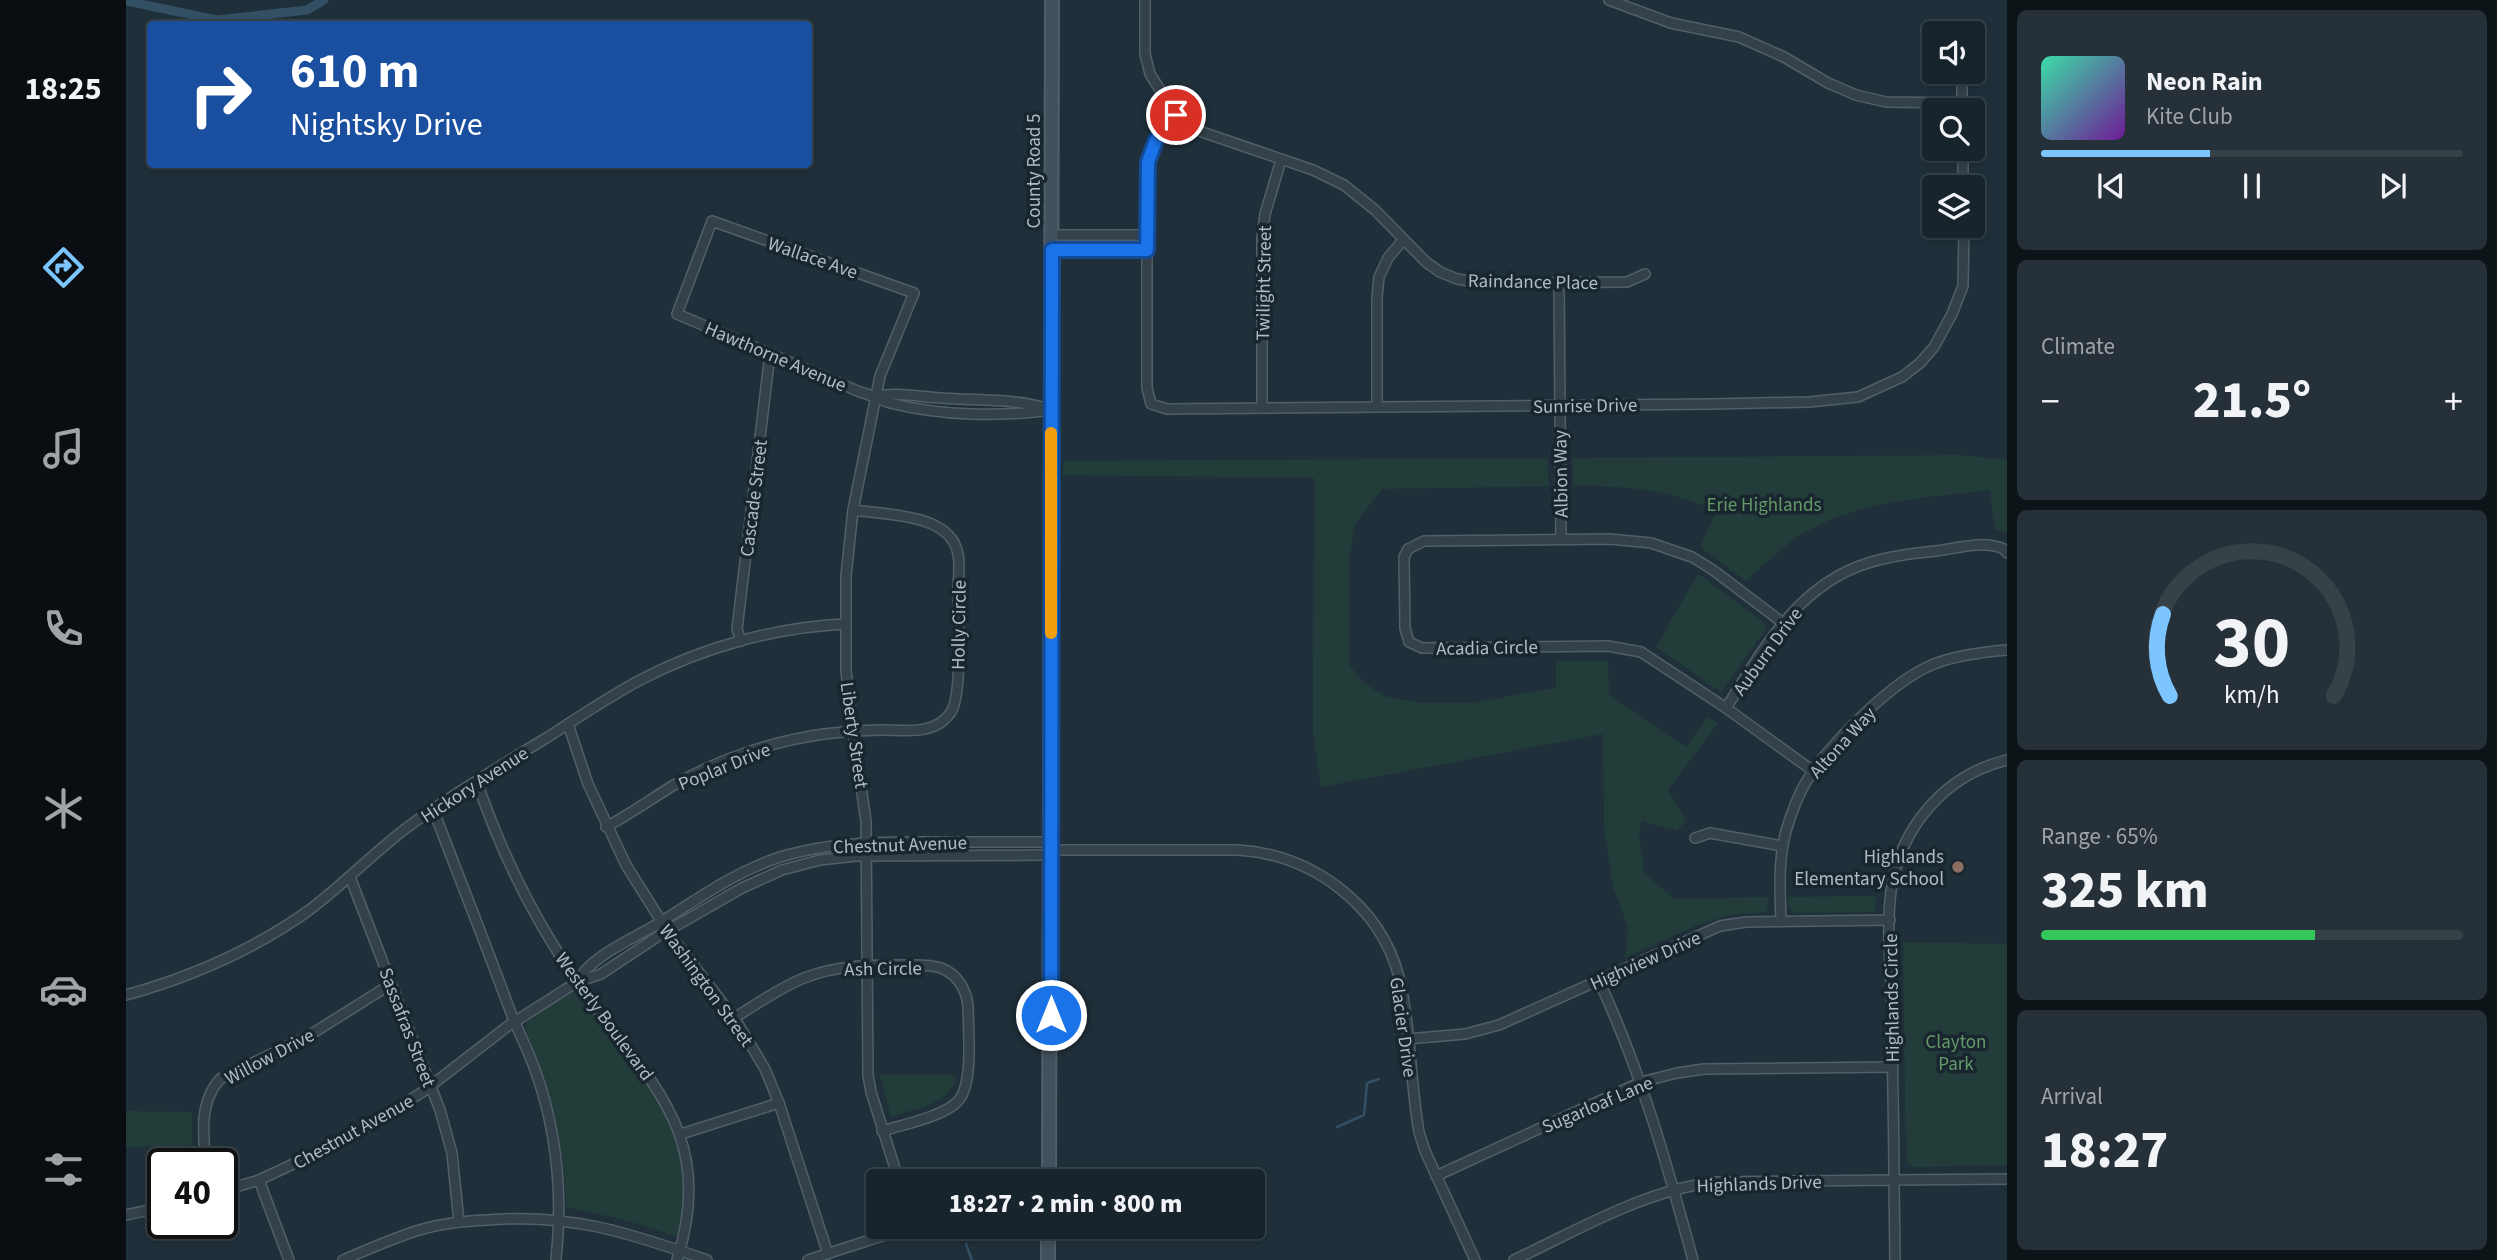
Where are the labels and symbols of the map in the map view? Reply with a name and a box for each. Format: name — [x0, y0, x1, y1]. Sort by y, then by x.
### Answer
pin — [1146, 85, 1206, 145]
street label: County Road 5 — [1021, 114, 1048, 229]
street label: Twilight Street — [1250, 225, 1279, 341]
street label: Wallace Ave — [764, 230, 861, 286]
street label: Raindance Place — [1468, 268, 1598, 297]
street label: Hawthorne Avenue — [700, 315, 850, 399]
street label: Sunrise Drive — [1533, 392, 1638, 421]
street label: Albion Way — [1547, 430, 1576, 518]
street label: Cascade Street — [734, 438, 775, 558]
park label: Erie Highlands — [1707, 492, 1821, 519]
street label: Holly Circle — [945, 580, 974, 670]
street label: Auburn Drive — [1727, 602, 1810, 702]
street label: Acadia Circle — [1436, 634, 1538, 663]
street label: Liberty Street — [833, 680, 874, 791]
street label: Altona Way — [1803, 701, 1883, 785]
street label: Poplar Drive — [674, 737, 775, 798]
street label: Hickory Avenue — [416, 740, 534, 830]
street label: Chestnut Avenue — [833, 830, 968, 861]
place label: Highlands Elementary School — [1794, 844, 1944, 893]
marker: Highlands Elementary School — [1950, 859, 1966, 875]
street label: Washington Street — [652, 919, 760, 1053]
street label: Highview Drive — [1586, 925, 1705, 998]
street label: Highlands Circle — [1878, 933, 1907, 1063]
street label: Westerly Boulevard — [548, 947, 660, 1087]
street label: Ash Circle — [844, 955, 922, 984]
street label: Sassafras Street — [371, 964, 442, 1092]
street label: Glacier Drive — [1382, 976, 1423, 1079]
position arrow — [1014, 978, 1088, 1052]
street label: Willow Drive — [220, 1022, 319, 1092]
park label: Clayton Park — [1926, 1029, 1987, 1078]
street label: Sugarloaf Lane — [1538, 1070, 1657, 1141]
street label: Chestnut Avenue — [289, 1088, 419, 1177]
speed limit sign: 40 — [147, 1148, 238, 1239]
street label: Highlands Drive — [1696, 1169, 1822, 1200]

